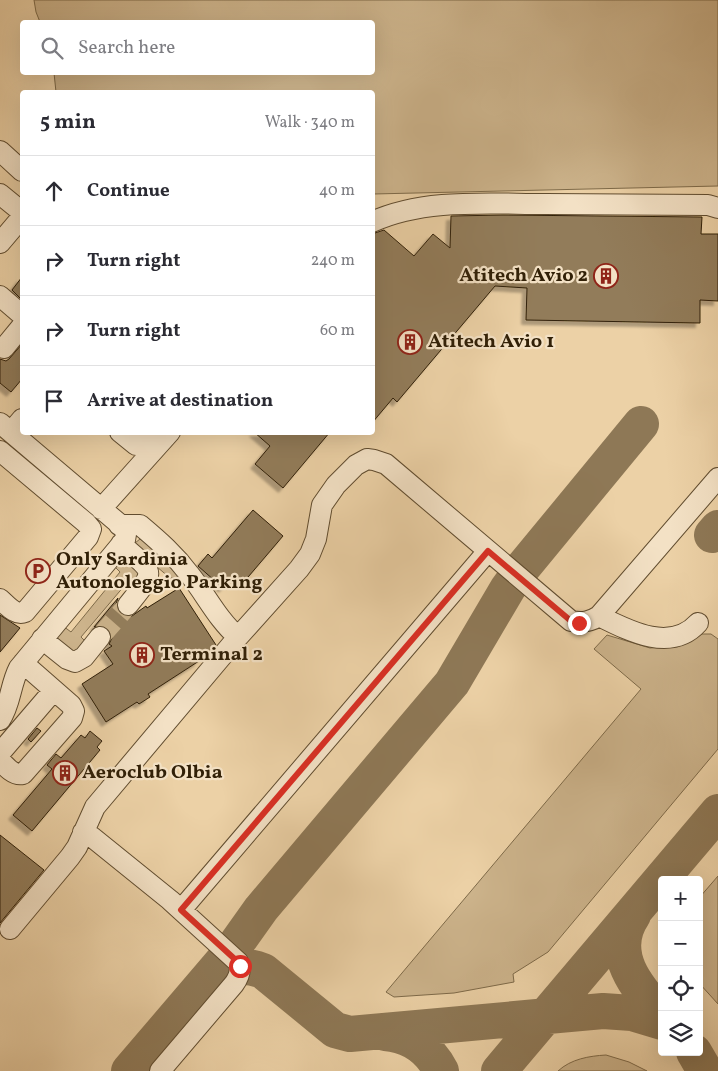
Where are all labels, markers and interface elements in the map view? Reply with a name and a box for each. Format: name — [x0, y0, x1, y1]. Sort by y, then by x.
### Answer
search box — [20, 20, 375, 75]
icon: search — [38, 34, 66, 62]
text: Search here — [78, 35, 175, 61]
text: 5 min — [40, 108, 96, 137]
text: Walk · 340 m — [265, 112, 355, 134]
icon: ahead — [40, 177, 68, 205]
text: Continue — [87, 178, 170, 204]
text: 40 m — [319, 180, 355, 202]
icon: right — [40, 247, 68, 275]
text: Turn right — [87, 248, 180, 274]
text: 240 m — [311, 250, 355, 272]
place label: Atitech Avio 2 — [459, 262, 588, 290]
building icon: Atitech Avio 2 — [593, 263, 619, 289]
icon: right — [40, 317, 68, 345]
text: Turn right — [87, 318, 180, 344]
text: 60 m — [320, 320, 355, 342]
place label: Atitech Avio 1 — [428, 328, 554, 356]
building icon: Atitech Avio 1 — [397, 329, 423, 355]
icon: arrive — [40, 387, 68, 415]
text: Arrive at destination — [87, 388, 273, 414]
place label: Only Sardinia Autonoleggio Parking — [56, 546, 263, 597]
parking icon: Only Sardinia Autonoleggio Parking — [25, 558, 51, 584]
route end — [568, 612, 591, 635]
place label: Terminal 2 — [160, 641, 263, 669]
building icon: Terminal 2 — [129, 642, 155, 668]
place label: Aeroclub Olbia — [82, 759, 223, 787]
building icon: Aeroclub Olbia — [52, 760, 78, 786]
map controls — [658, 876, 703, 1056]
button: + — [658, 876, 703, 921]
button: − — [658, 921, 703, 966]
route start — [229, 955, 252, 978]
button: locate — [658, 966, 703, 1011]
button: layers — [658, 1011, 703, 1056]

